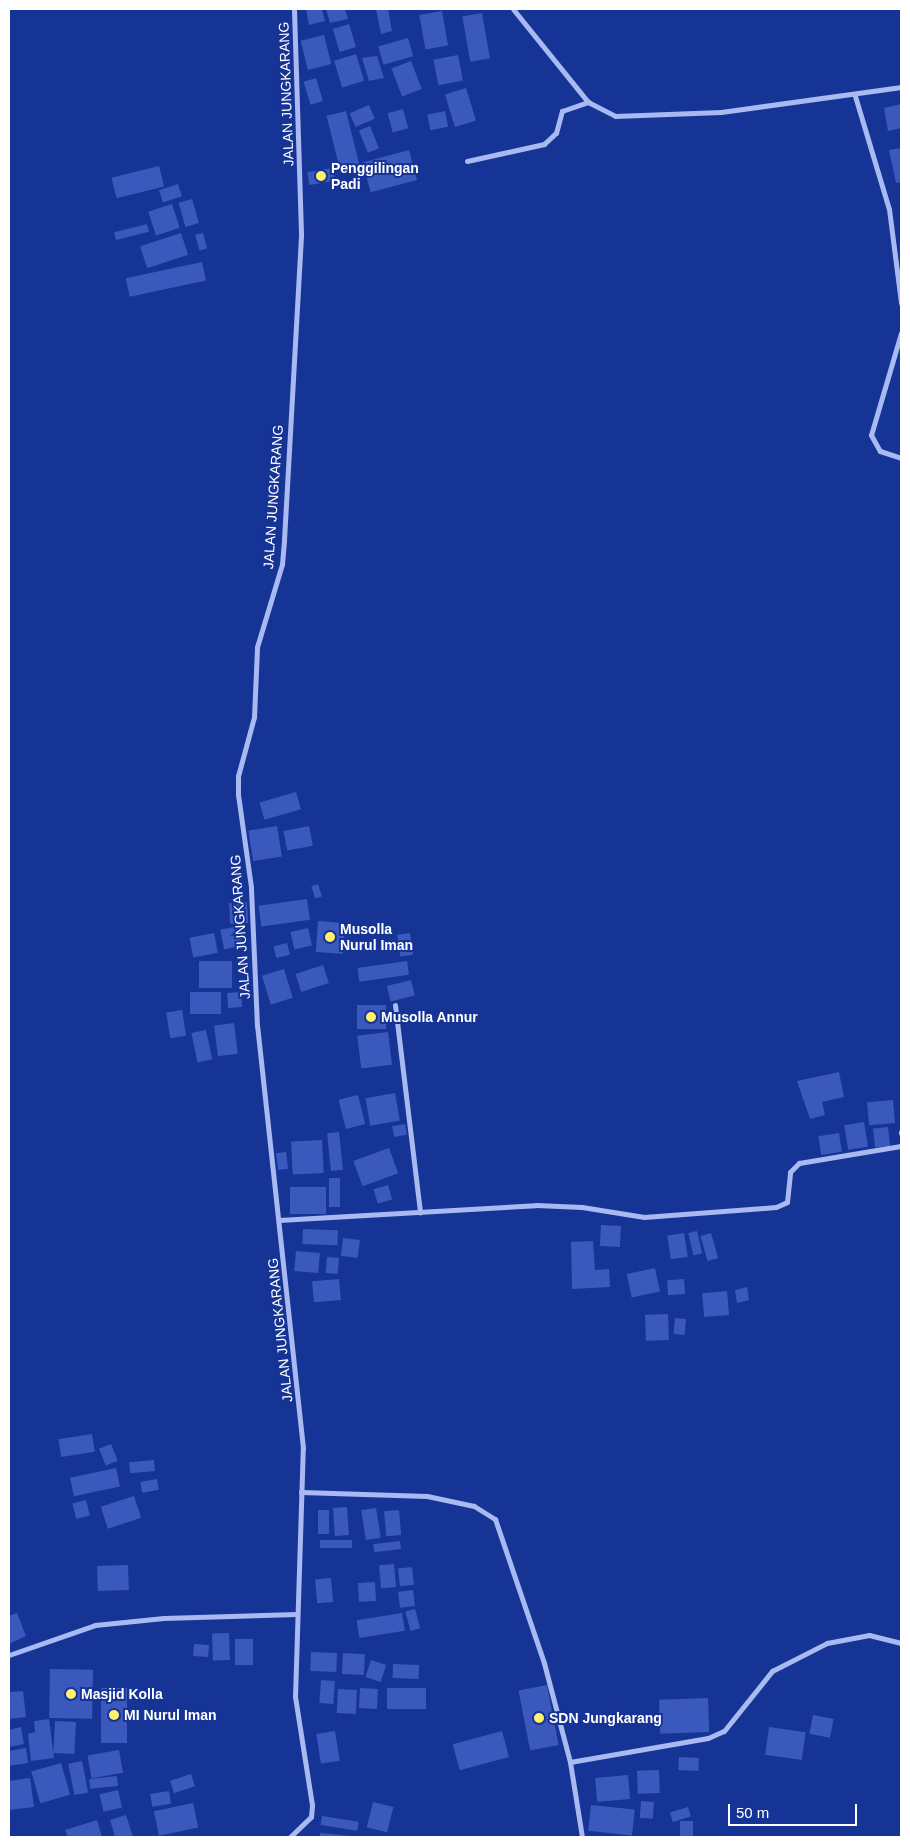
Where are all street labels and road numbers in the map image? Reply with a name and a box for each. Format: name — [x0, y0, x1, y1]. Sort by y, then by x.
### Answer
street label: JALAN JUNGKARANG — [275, 21, 297, 167]
street label: JALAN JUNGKARANG — [260, 424, 286, 570]
street label: JALAN JUNGKARANG — [227, 854, 253, 1000]
street label: JALAN JUNGKARANG — [264, 1257, 296, 1403]

